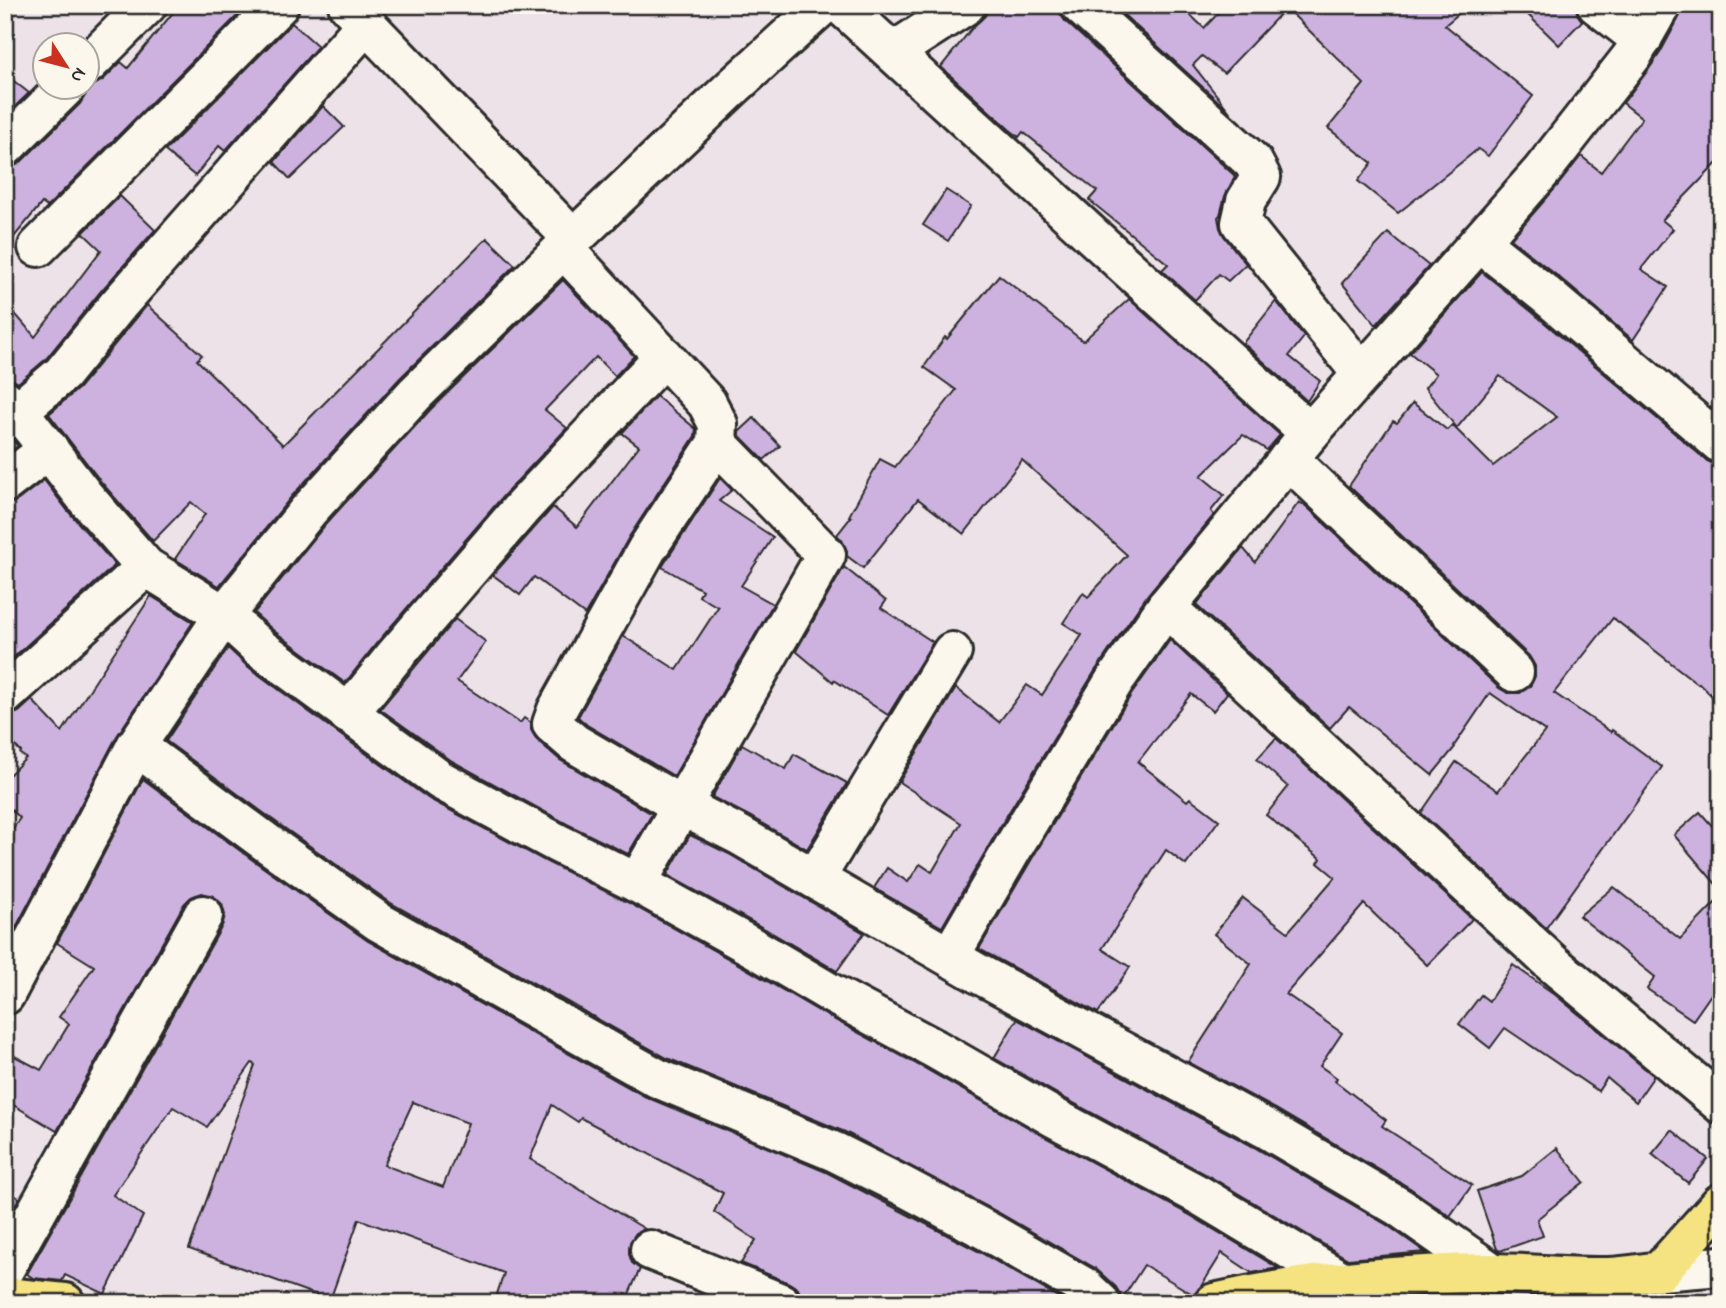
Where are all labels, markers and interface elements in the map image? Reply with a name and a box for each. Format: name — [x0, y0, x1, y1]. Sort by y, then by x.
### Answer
north arrow — [32, 32, 102, 102]
text: N — [63, 61, 92, 88]

